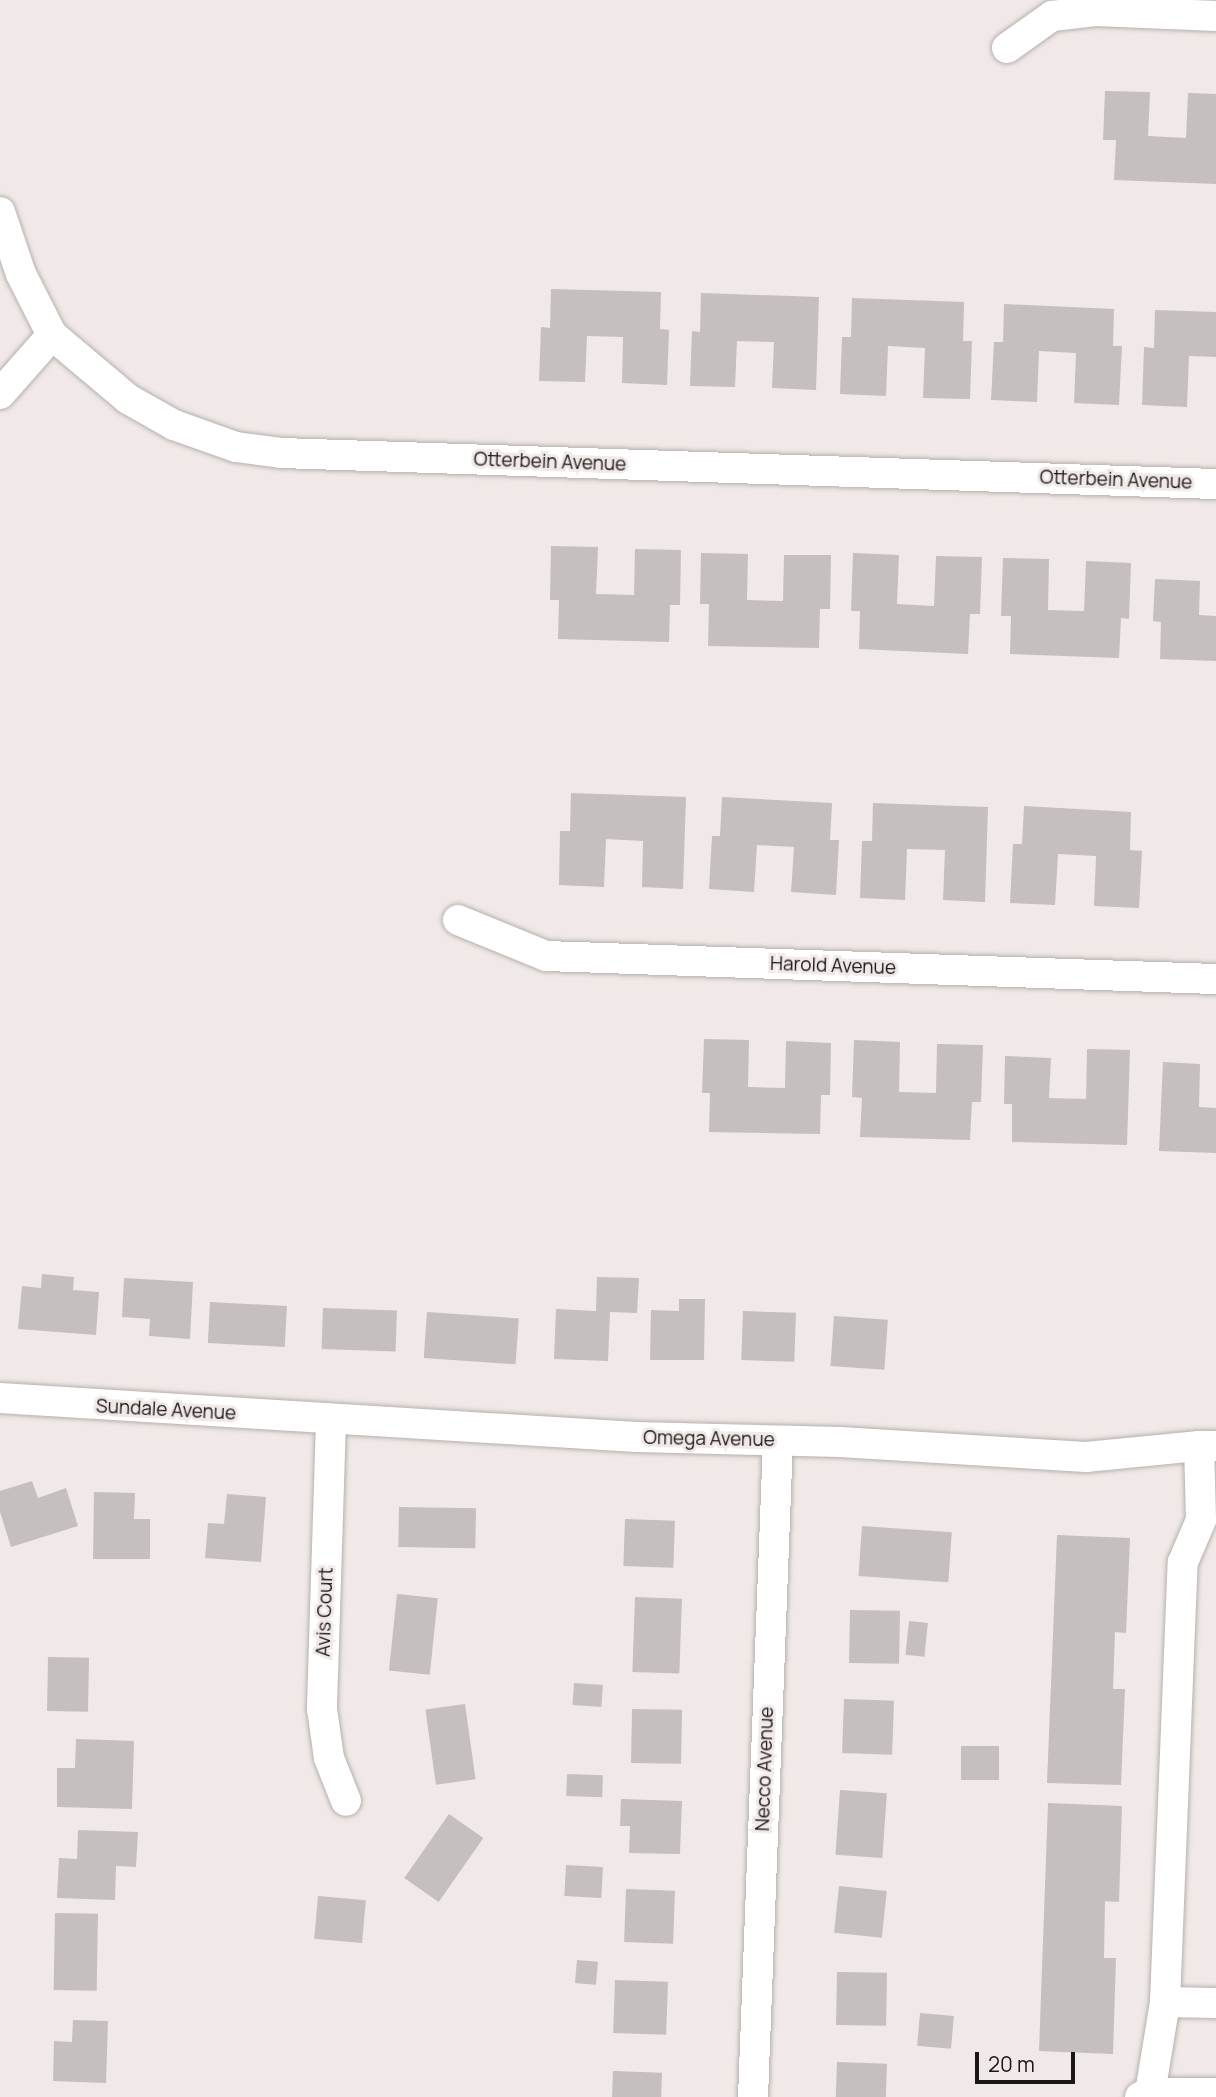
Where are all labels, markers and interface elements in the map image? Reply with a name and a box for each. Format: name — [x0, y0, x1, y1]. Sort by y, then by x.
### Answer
street label: Otterbein Avenue — [473, 448, 627, 476]
street label: Otterbein Avenue — [1039, 466, 1193, 494]
street label: Harold Avenue — [770, 952, 896, 980]
street label: Sundale Avenue — [95, 1395, 237, 1425]
street label: Omega Avenue — [643, 1426, 775, 1452]
street label: Avis Court — [312, 1567, 338, 1657]
street label: Necco Avenue — [751, 1706, 779, 1832]
scale bar — [978, 2038, 1078, 2082]
text: 20 m — [988, 2050, 1035, 2078]

